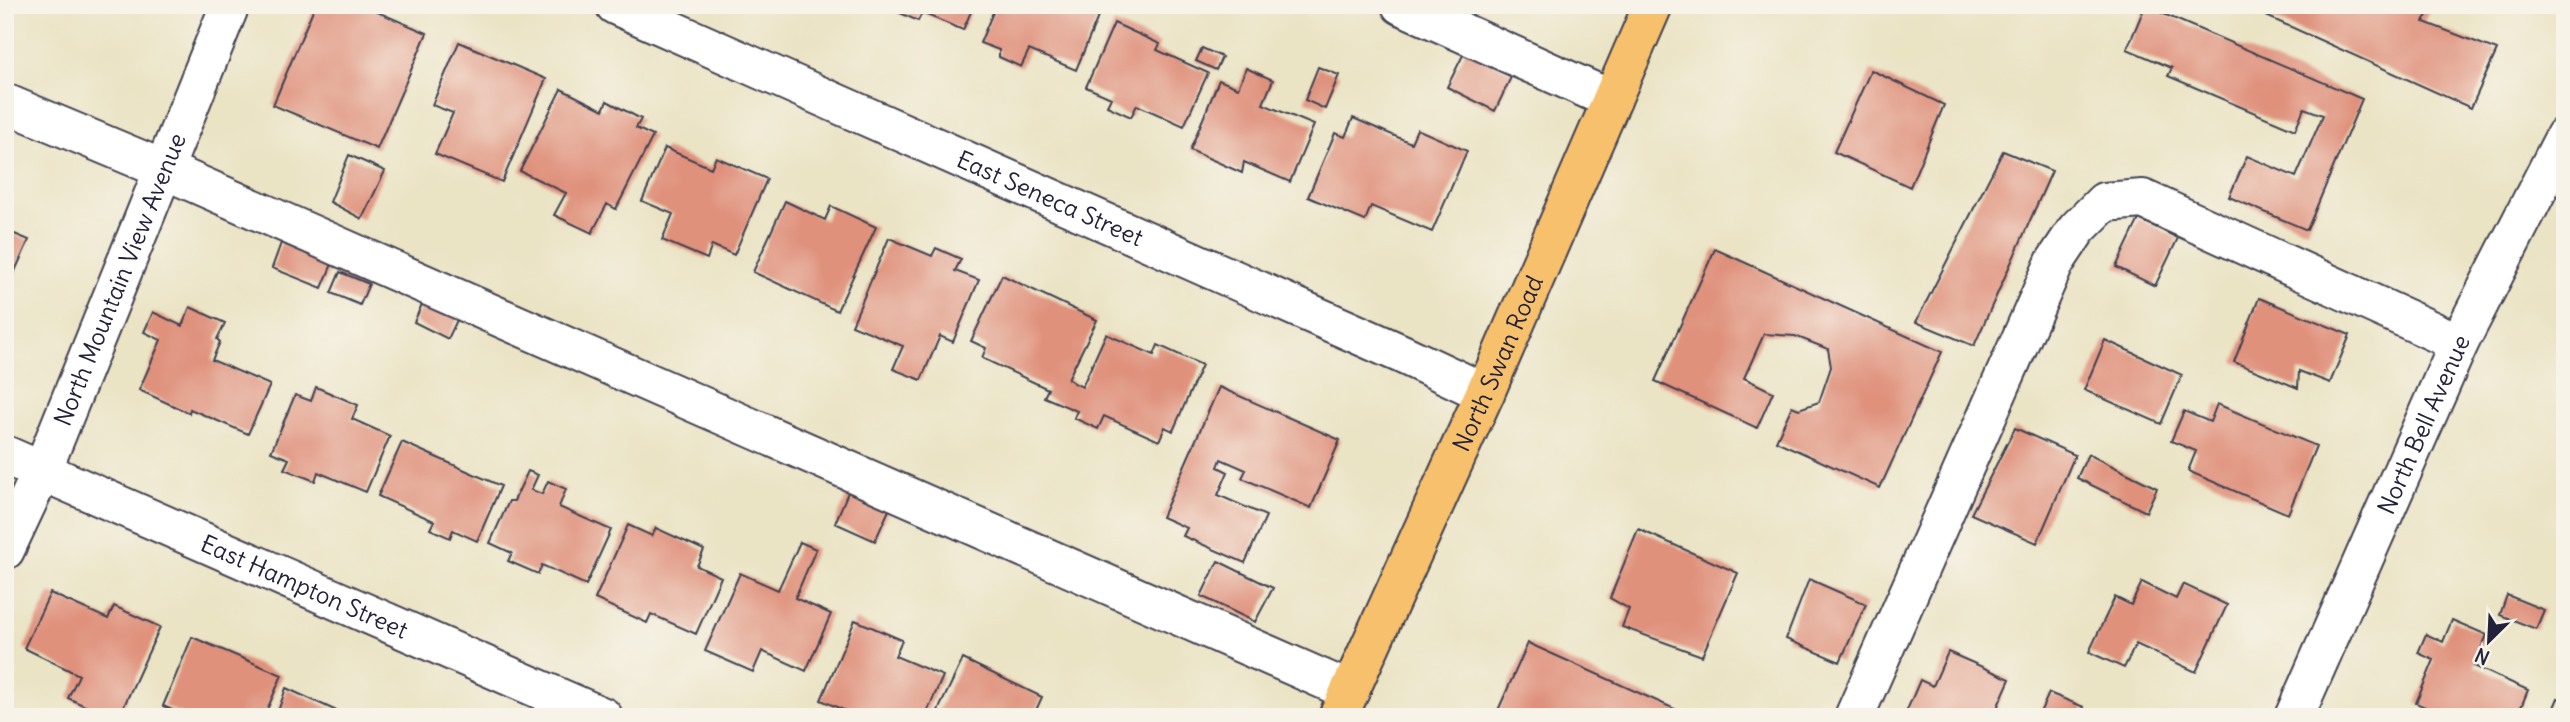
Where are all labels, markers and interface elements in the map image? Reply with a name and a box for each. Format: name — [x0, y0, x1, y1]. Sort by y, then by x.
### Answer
street label: North Mountain View Avenue — [47, 128, 192, 430]
street label: East Seneca Street — [952, 144, 1148, 252]
street label: North Swan Road — [1446, 271, 1549, 456]
street label: North Bell Avenue — [2370, 329, 2476, 519]
street label: East Hampton Street — [196, 528, 413, 645]
north arrow — [2454, 606, 2524, 676]
text: N — [2471, 643, 2493, 670]

